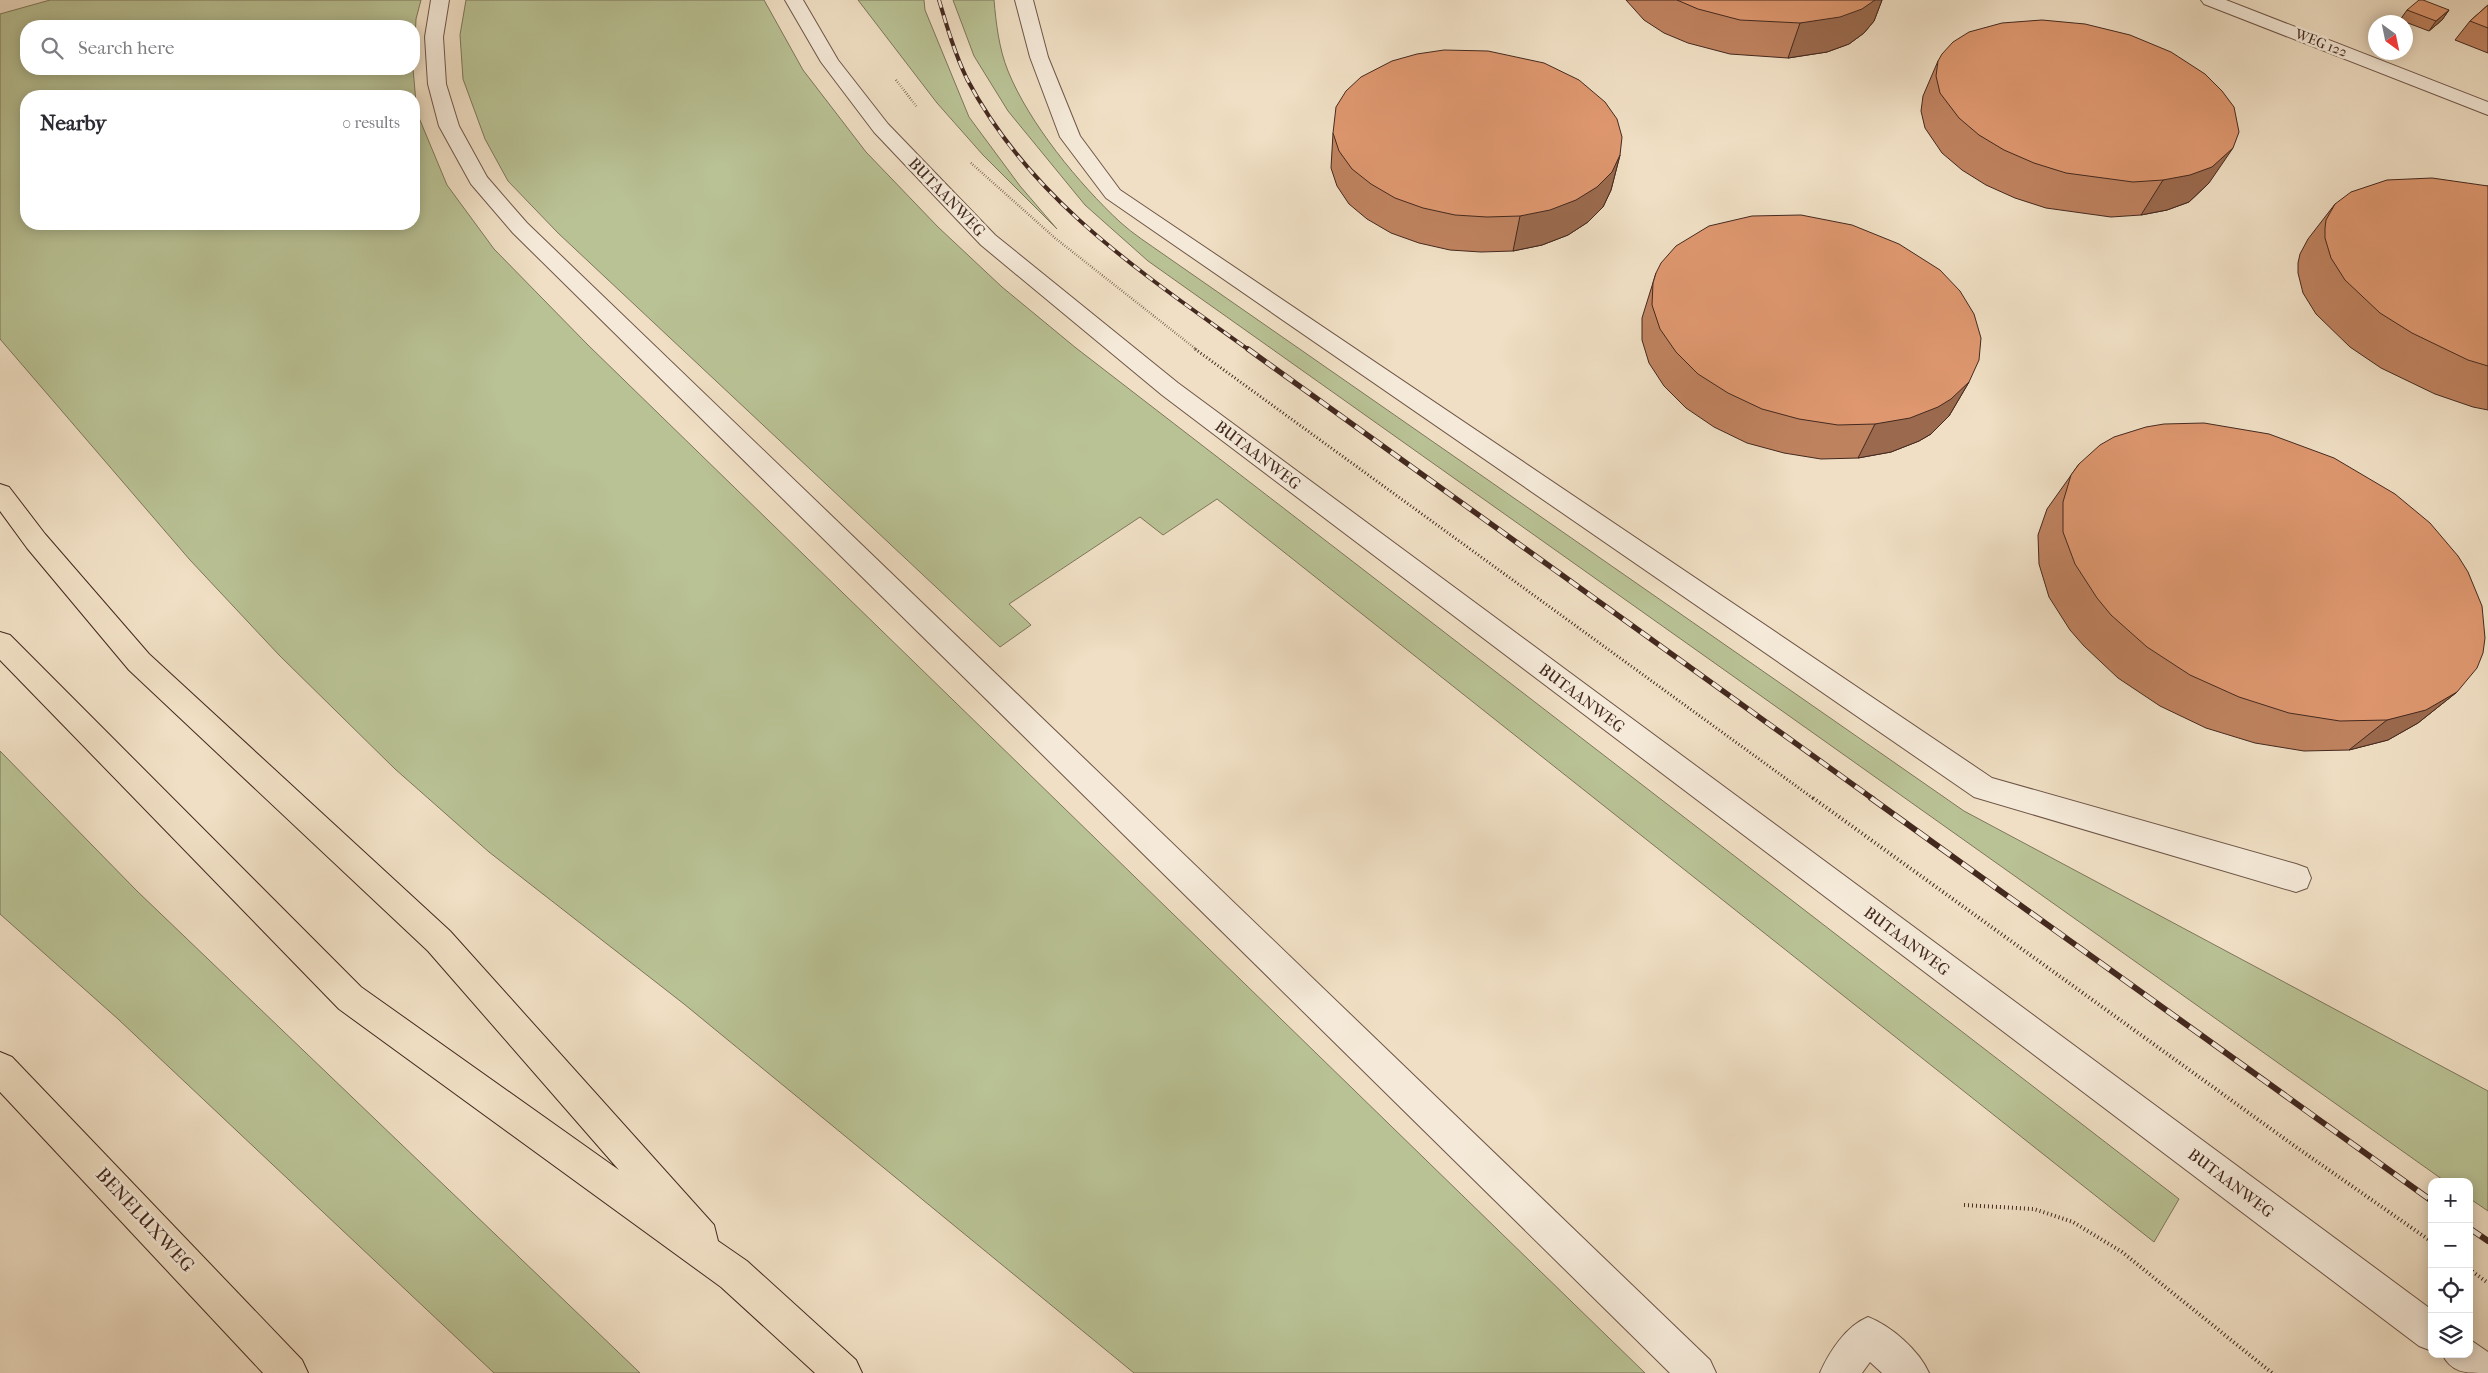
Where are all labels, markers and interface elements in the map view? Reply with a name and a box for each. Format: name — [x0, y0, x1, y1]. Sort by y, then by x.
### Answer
north arrow — [2368, 15, 2413, 60]
search box — [20, 20, 420, 75]
street label: WEG 122 — [2292, 25, 2350, 61]
icon: search — [38, 34, 66, 62]
text: Search here — [78, 37, 174, 59]
text: Nearby — [40, 111, 106, 135]
text: 0 results — [342, 113, 400, 132]
street label: BUTAANWEG — [905, 153, 989, 241]
street label: BUTAANWEG — [1211, 417, 1305, 493]
street label: BUTAANWEG — [1535, 660, 1629, 736]
street label: BUTAANWEG — [1860, 903, 1954, 979]
street label: BUTAANWEG — [2184, 1145, 2278, 1221]
street label: BENELUXWEG — [91, 1163, 199, 1277]
map controls — [2428, 1178, 2473, 1358]
button: + — [2428, 1178, 2473, 1223]
button: − — [2428, 1223, 2473, 1268]
button: locate — [2428, 1268, 2473, 1313]
button: layers — [2428, 1313, 2473, 1358]

